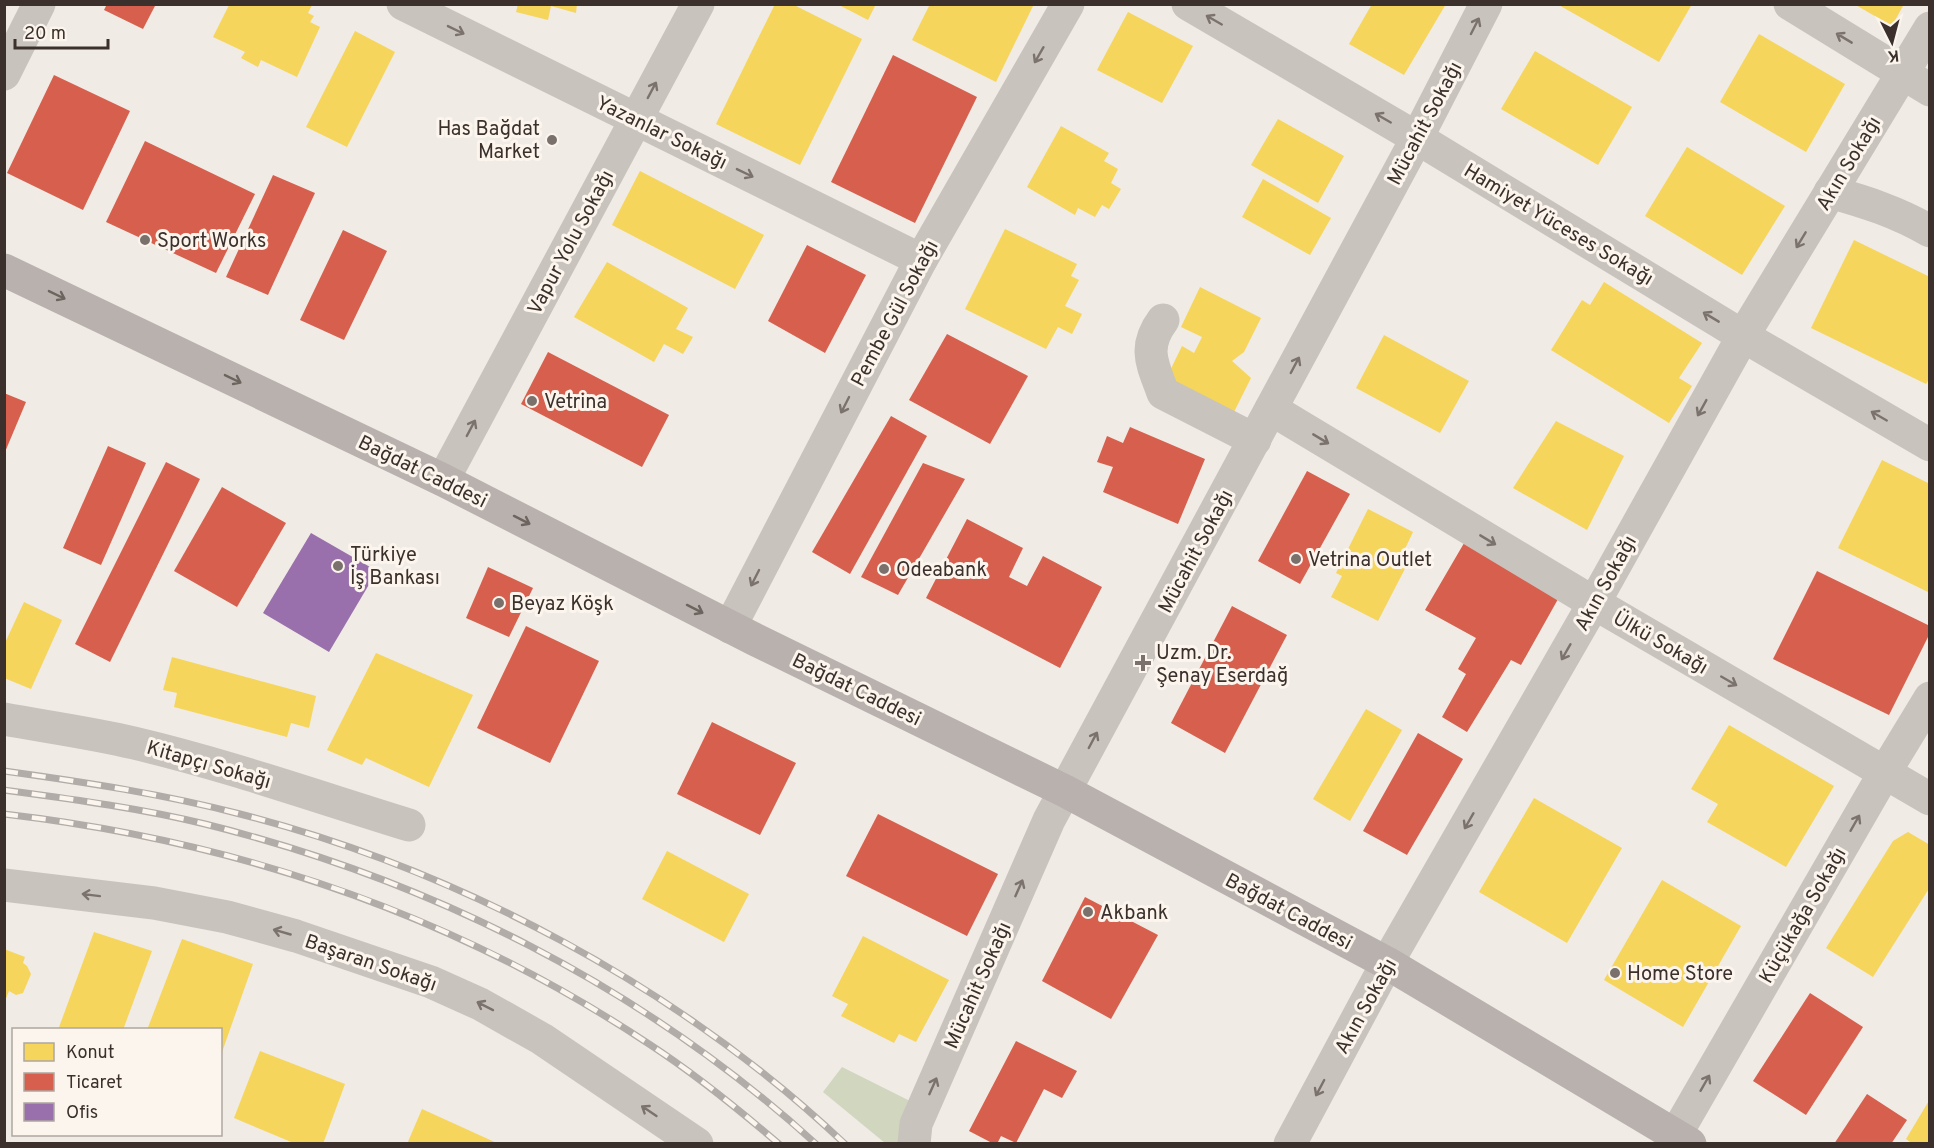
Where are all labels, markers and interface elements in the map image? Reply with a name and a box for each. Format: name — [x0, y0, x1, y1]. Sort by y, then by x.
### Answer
scale bar — [15, 12, 108, 50]
north arrow — [1862, 12, 1922, 72]
one-way arrow — [1206, 13, 1223, 25]
one-way arrow — [1469, 18, 1481, 35]
text: 20 m — [24, 23, 66, 46]
one-way arrow — [446, 25, 464, 37]
one-way arrow — [1836, 31, 1853, 43]
text: K — [1887, 44, 1900, 65]
one-way arrow — [1032, 46, 1044, 63]
street label: Mücahit Sokağı — [1382, 58, 1469, 190]
one-way arrow — [647, 81, 658, 99]
street label: Yazanlar Sokağı — [591, 91, 731, 177]
one-way arrow — [1375, 112, 1392, 124]
street label: Akın Sokağı — [1811, 112, 1888, 216]
place label: Has Bağdat Market — [437, 117, 540, 166]
marker: Has Bağdat Market — [545, 133, 559, 147]
street label: Hamiyet Yüceses Sokağı — [1458, 159, 1658, 293]
street label: Vapur Yolu Sokağı — [523, 166, 621, 320]
one-way arrow — [736, 167, 754, 179]
place label: Sport Works — [157, 229, 266, 255]
one-way arrow — [1795, 231, 1807, 248]
marker: Sport Works — [138, 233, 152, 247]
street label: Pembe Gül Sokağı — [846, 236, 945, 392]
one-way arrow — [48, 290, 66, 302]
one-way arrow — [1703, 310, 1720, 322]
one-way arrow — [1289, 357, 1301, 374]
one-way arrow — [224, 374, 242, 386]
place label: Vetrina — [544, 390, 607, 416]
marker: Vetrina — [525, 394, 539, 408]
one-way arrow — [839, 395, 851, 413]
one-way arrow — [1696, 399, 1708, 416]
one-way arrow — [1871, 409, 1888, 421]
one-way arrow — [466, 420, 477, 438]
street label: Bağdat Caddesi — [353, 430, 491, 515]
one-way arrow — [1313, 433, 1330, 445]
street label: Mücahit Sokağı — [1153, 486, 1240, 618]
one-way arrow — [512, 515, 530, 526]
street label: Akın Sokağı — [1570, 531, 1644, 636]
one-way arrow — [1479, 534, 1496, 546]
place label: Türkiye İş Bankası — [350, 543, 440, 592]
place label: Vetrina Outlet — [1308, 548, 1432, 574]
marker: Vetrina Outlet — [1289, 552, 1303, 566]
place label: Odeabank — [896, 558, 987, 584]
marker: Türkiye İş Bankası — [331, 559, 345, 573]
marker: Odeabank — [877, 562, 891, 576]
one-way arrow — [749, 568, 761, 586]
place label: Beyaz Köşk — [511, 592, 614, 618]
marker: Beyaz Köşk — [492, 596, 506, 610]
one-way arrow — [686, 604, 704, 615]
street label: Ülkü Sokağı — [1608, 605, 1713, 681]
place label: Uzm. Dr. Şenay Eserdağ — [1156, 641, 1288, 690]
one-way arrow — [1560, 642, 1571, 660]
street label: Bağdat Caddesi — [787, 648, 925, 733]
marker: Uzm. Dr. Şenay Eserdağ — [1134, 654, 1152, 672]
one-way arrow — [1720, 676, 1737, 688]
one-way arrow — [1087, 732, 1099, 749]
street label: Kitapçı Sokağı — [143, 736, 274, 796]
one-way arrow — [1463, 812, 1475, 829]
one-way arrow — [1849, 815, 1861, 832]
street label: Küçükağa Sokağı — [1754, 843, 1853, 989]
street label: Bağdat Caddesi — [1220, 868, 1356, 957]
one-way arrow — [1014, 880, 1025, 898]
one-way arrow — [81, 889, 101, 900]
place label: Akbank — [1100, 901, 1168, 927]
marker: Akbank — [1081, 905, 1095, 919]
street label: Mücahit Sokağı — [939, 918, 1018, 1053]
one-way arrow — [273, 925, 292, 937]
street label: Başaran Sokağı — [301, 929, 440, 999]
street label: Akın Sokağı — [1330, 954, 1404, 1059]
place label: Home Store — [1627, 962, 1733, 988]
marker: Home Store — [1608, 966, 1622, 980]
one-way arrow — [476, 1000, 494, 1011]
legend — [12, 1028, 222, 1136]
text: Konut — [66, 1042, 114, 1065]
text: Ticaret — [66, 1072, 122, 1095]
one-way arrow — [1699, 1075, 1711, 1092]
one-way arrow — [928, 1078, 939, 1096]
one-way arrow — [1314, 1079, 1325, 1097]
text: Ofis — [66, 1102, 98, 1125]
one-way arrow — [641, 1105, 658, 1117]

